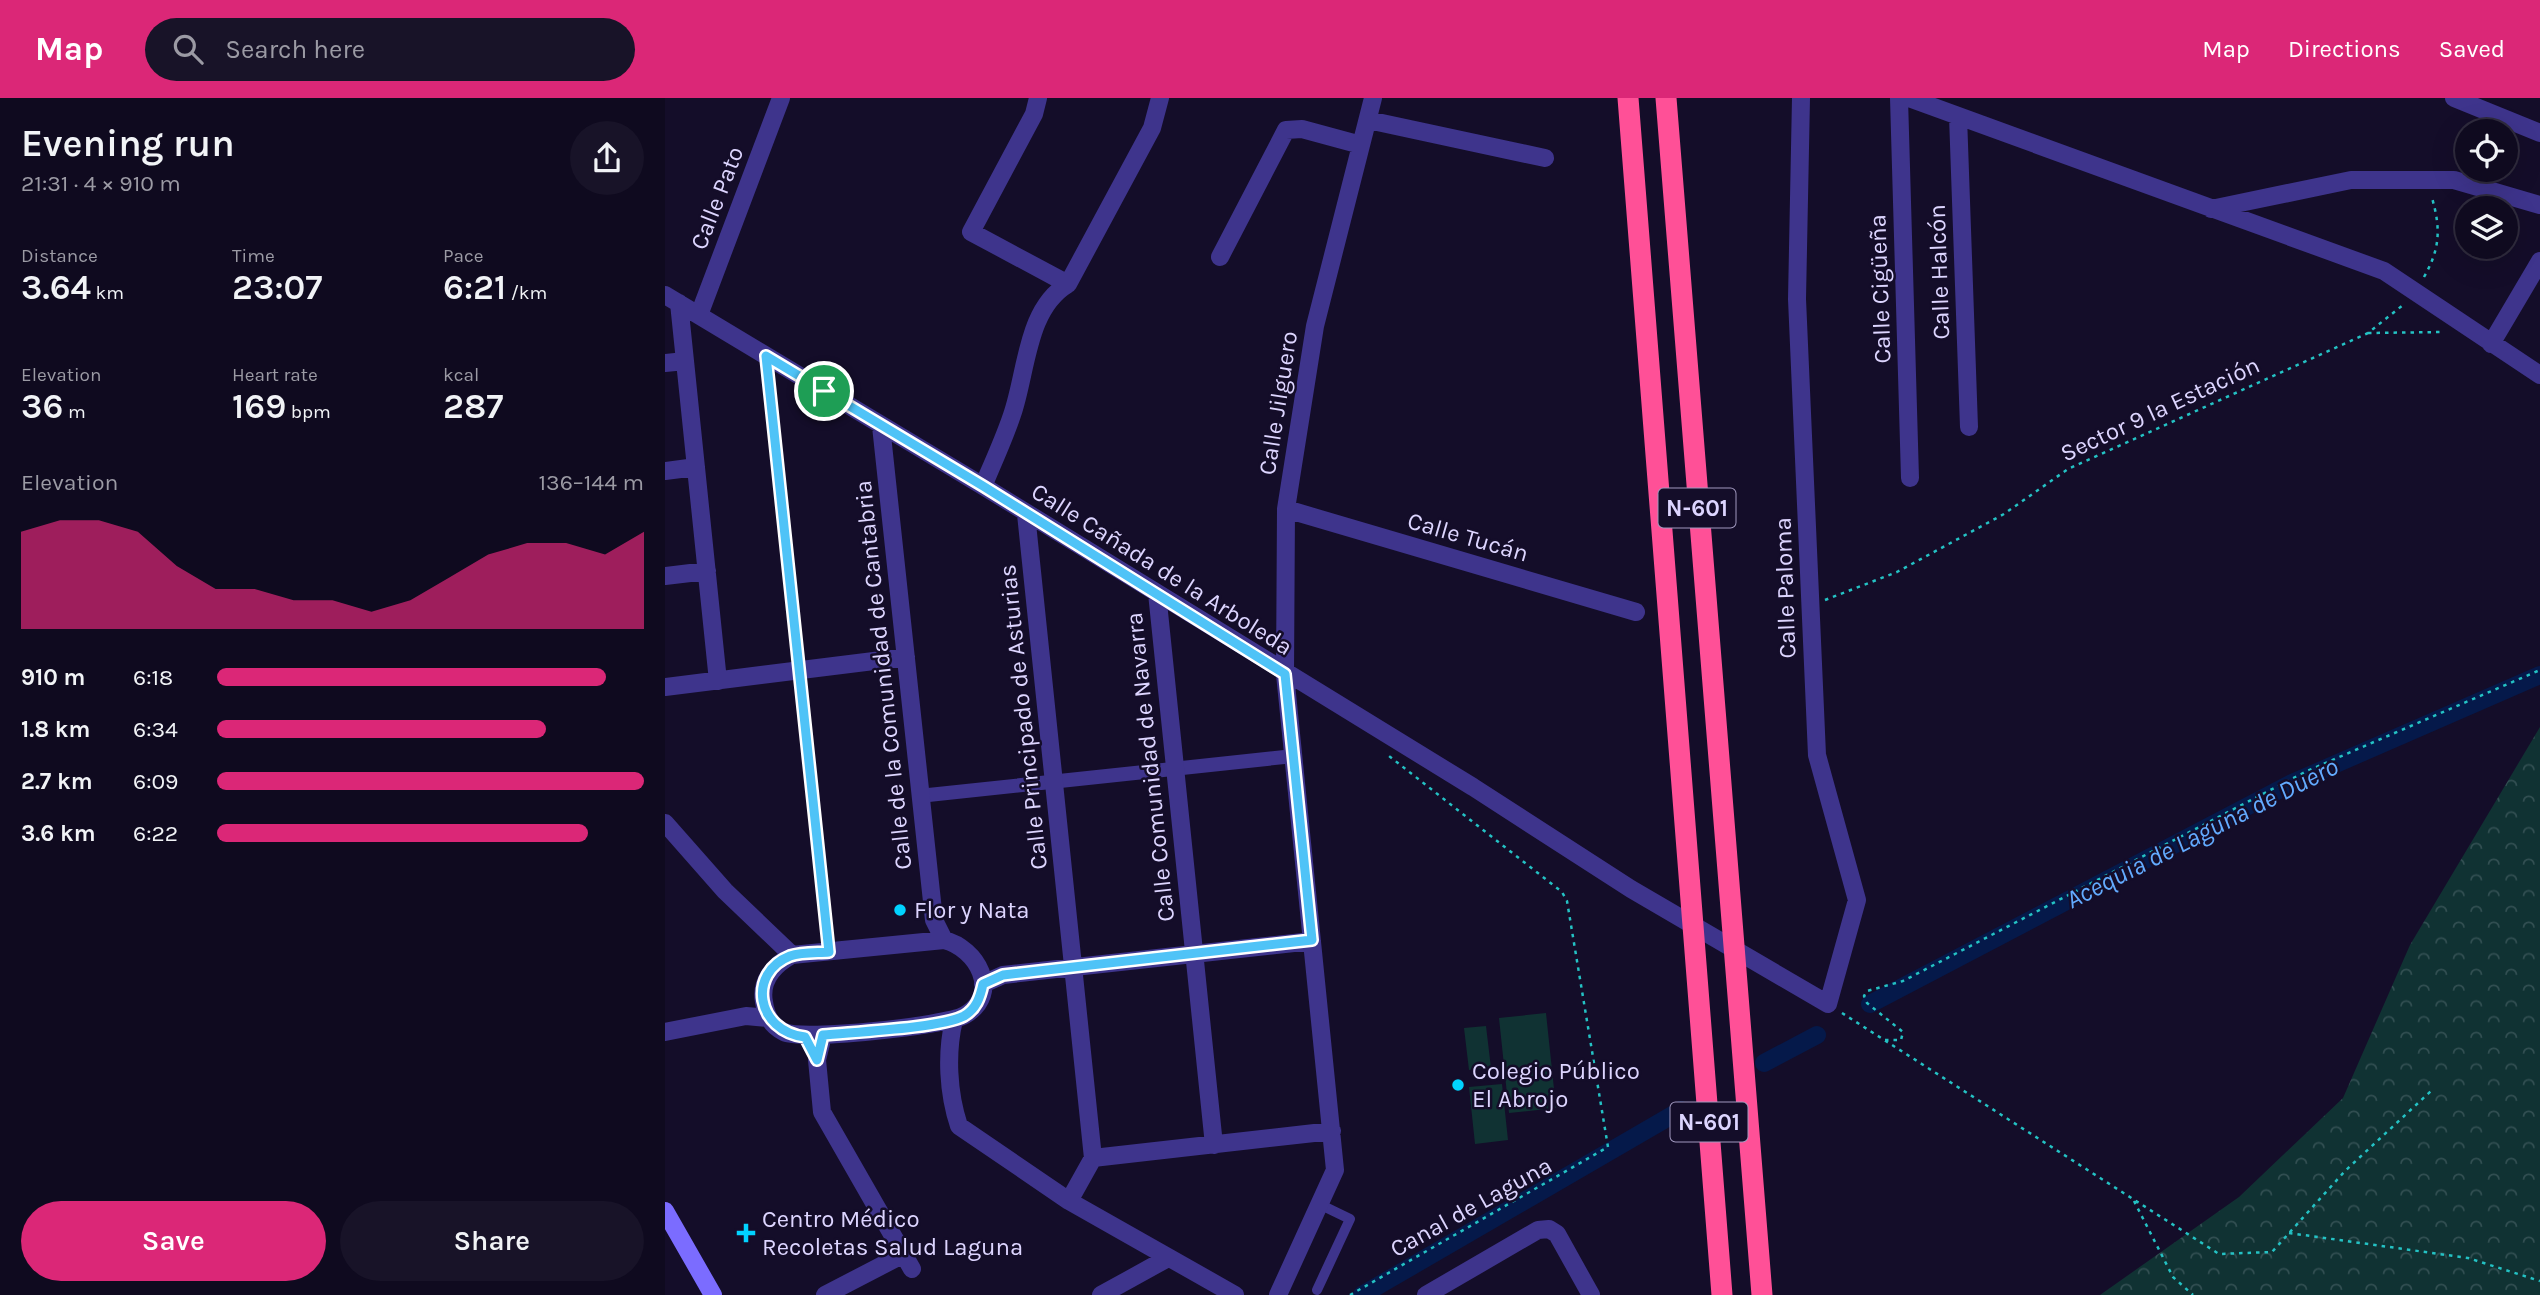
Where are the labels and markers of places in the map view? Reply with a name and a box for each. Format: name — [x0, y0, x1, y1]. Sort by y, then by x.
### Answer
pin — [794, 361, 854, 421]
place label: Flor y Nata — [914, 896, 1030, 924]
marker: Flor y Nata — [892, 902, 908, 918]
place label: Colegio Público El Abrojo — [1472, 1057, 1640, 1113]
marker: Colegio Público El Abrojo — [1450, 1077, 1466, 1093]
place label: Centro Médico Recoletas Salud Laguna — [762, 1205, 1023, 1261]
marker: Centro Médico Recoletas Salud Laguna — [736, 1223, 756, 1243]

